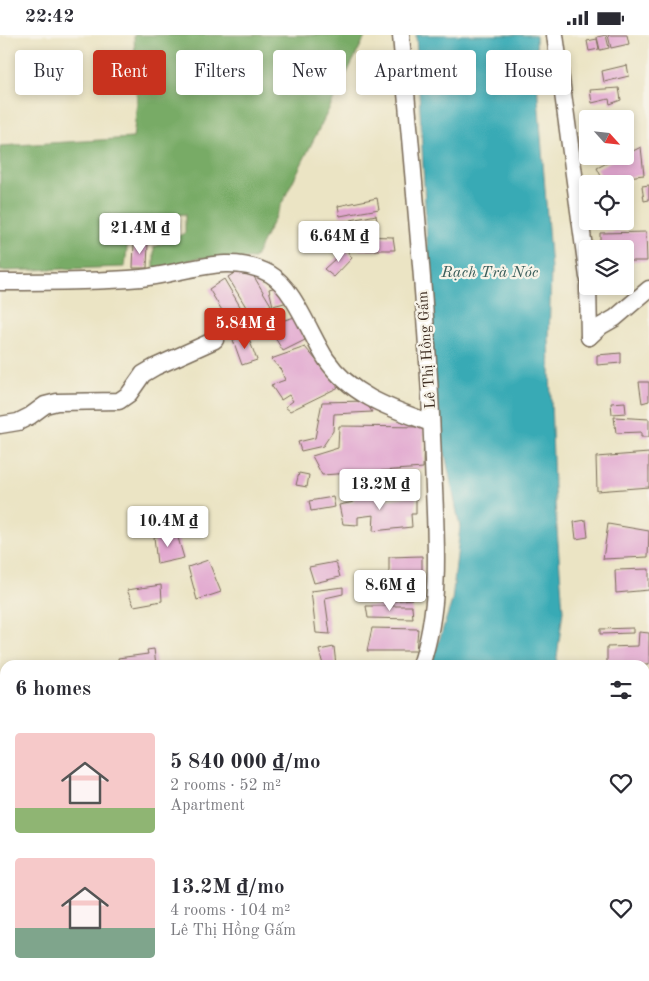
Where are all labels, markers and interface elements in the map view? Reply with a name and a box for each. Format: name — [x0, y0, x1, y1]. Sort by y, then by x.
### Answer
text: 22:42 — [25, 8, 74, 27]
chip: Buy — [15, 50, 83, 95]
chip: Rent — [93, 50, 166, 95]
chip: Filters — [176, 50, 263, 95]
chip: New — [273, 50, 346, 95]
chip: Apartment — [356, 50, 476, 95]
chip: House — [486, 50, 571, 95]
north arrow — [579, 110, 634, 165]
map controls — [579, 110, 634, 295]
button: locate — [579, 175, 634, 230]
pin: 21.4M ₫ — [94, 213, 186, 255]
text: 21.4M ₫ — [110, 221, 170, 237]
pin: 6.64M ₫ — [293, 221, 385, 263]
text: 6.64M ₫ — [309, 229, 369, 245]
button: layers — [579, 240, 634, 295]
water label: Rạch Trà Nóc — [440, 265, 539, 281]
street label: Lê Thị Hồng Gấm — [414, 290, 439, 409]
pin: 5.84M ₫ — [199, 307, 291, 350]
text: 5.84M ₫ — [215, 316, 275, 332]
pin: 13.2M ₫ — [334, 469, 426, 511]
text: 13.2M ₫ — [350, 477, 410, 493]
pin: 10.4M ₫ — [122, 505, 214, 548]
text: 10.4M ₫ — [138, 514, 198, 530]
pin: 8.6M ₫ — [349, 569, 431, 612]
text: 8.6M ₫ — [365, 578, 415, 594]
icon: filters — [607, 676, 635, 704]
text: 6 homes — [15, 679, 91, 700]
text: 5 840 000 ₫/mo — [170, 752, 321, 773]
icon: home — [55, 753, 115, 813]
icon: heart — [607, 769, 635, 797]
text: 2 rooms · 52 m² — [170, 778, 281, 794]
text: Apartment — [170, 798, 245, 814]
text: 13.2M ₫/mo — [170, 877, 285, 898]
icon: home — [55, 878, 115, 938]
icon: heart — [607, 894, 635, 922]
text: 4 rooms · 104 m² — [170, 903, 290, 919]
text: Lê Thị Hồng Gấm — [170, 923, 296, 939]

